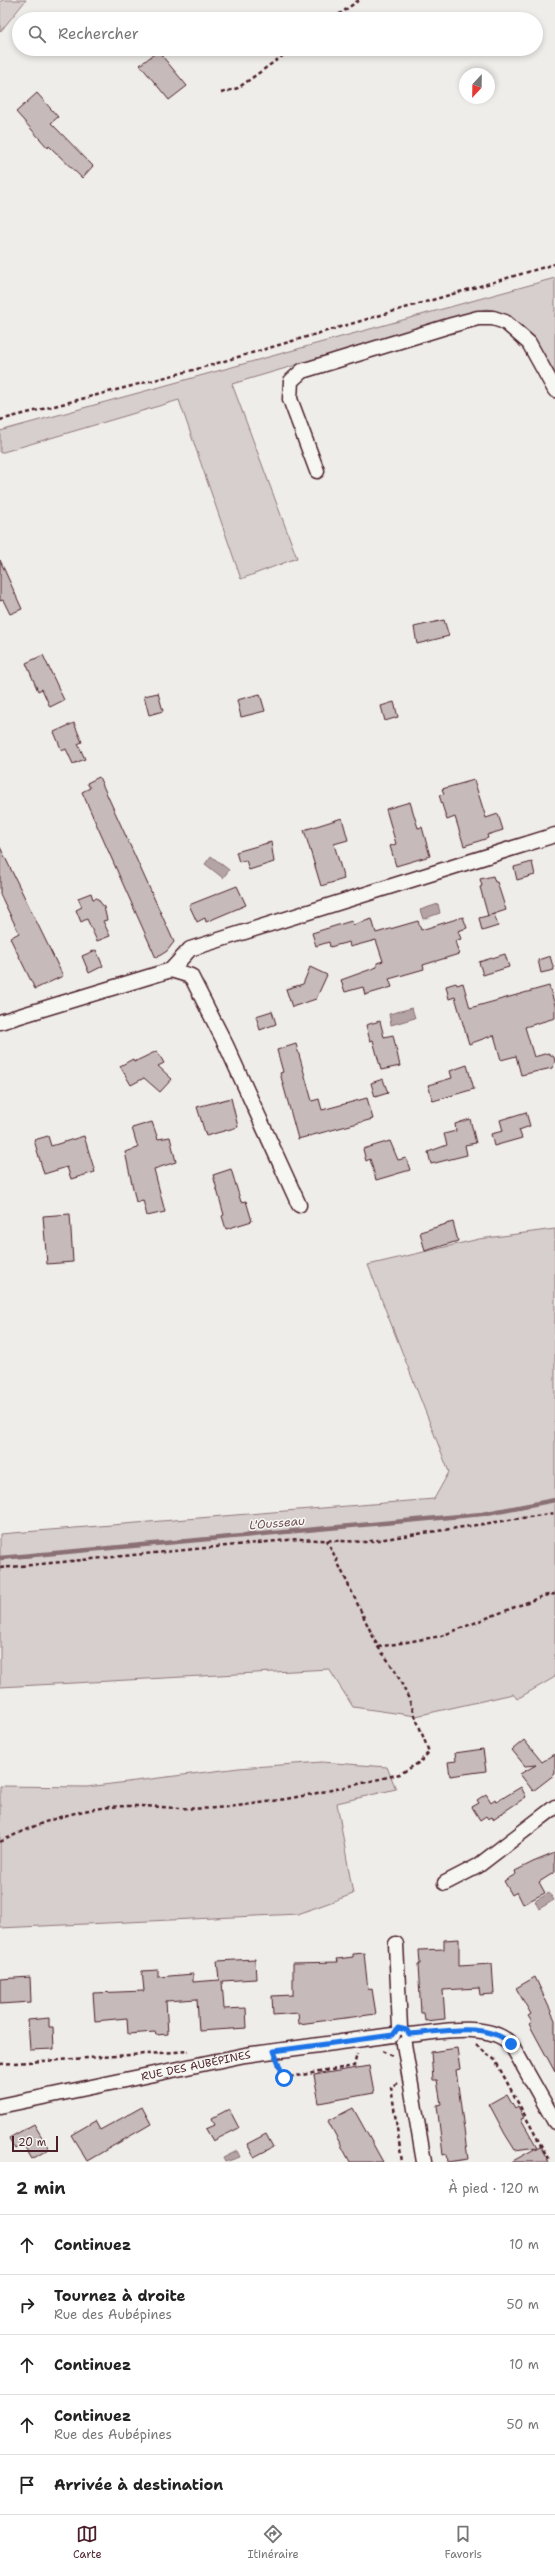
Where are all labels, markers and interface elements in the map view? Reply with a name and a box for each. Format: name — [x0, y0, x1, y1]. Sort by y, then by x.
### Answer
search box — [12, 12, 543, 56]
icon: search — [26, 23, 48, 45]
text: Rechercher — [58, 24, 139, 44]
north arrow — [459, 68, 495, 104]
water label: L'Ousseau — [248, 1513, 306, 1533]
route end — [502, 2035, 520, 2053]
street label: RUE DES AUBÉPINES — [140, 2047, 251, 2084]
route start — [275, 2069, 293, 2087]
scale bar — [12, 2134, 58, 2153]
text: 20 m — [18, 2135, 46, 2150]
text: 2 min — [16, 2177, 66, 2199]
text: À pied · 120 m — [448, 2180, 539, 2197]
icon: ahead — [16, 2234, 38, 2256]
text: Continuez — [54, 2235, 131, 2255]
text: 10 m — [509, 2236, 539, 2253]
text: Tournez à droite — [54, 2286, 186, 2306]
icon: right — [16, 2294, 38, 2316]
text: 50 m — [506, 2296, 539, 2313]
text: Rue des Aubépines — [54, 2306, 172, 2323]
icon: ahead — [16, 2354, 38, 2376]
text: Continuez — [54, 2355, 131, 2375]
text: 10 m — [509, 2356, 539, 2373]
text: Continuez — [54, 2406, 131, 2426]
icon: ahead — [16, 2414, 38, 2436]
text: 50 m — [506, 2416, 539, 2433]
text: Rue des Aubépines — [54, 2426, 172, 2443]
icon: arrive — [16, 2474, 38, 2496]
text: Arrivée à destination — [54, 2475, 223, 2495]
tab: Carte — [73, 2523, 102, 2562]
tab: Itinéraire — [248, 2523, 299, 2562]
tab: Favoris — [445, 2523, 482, 2562]

